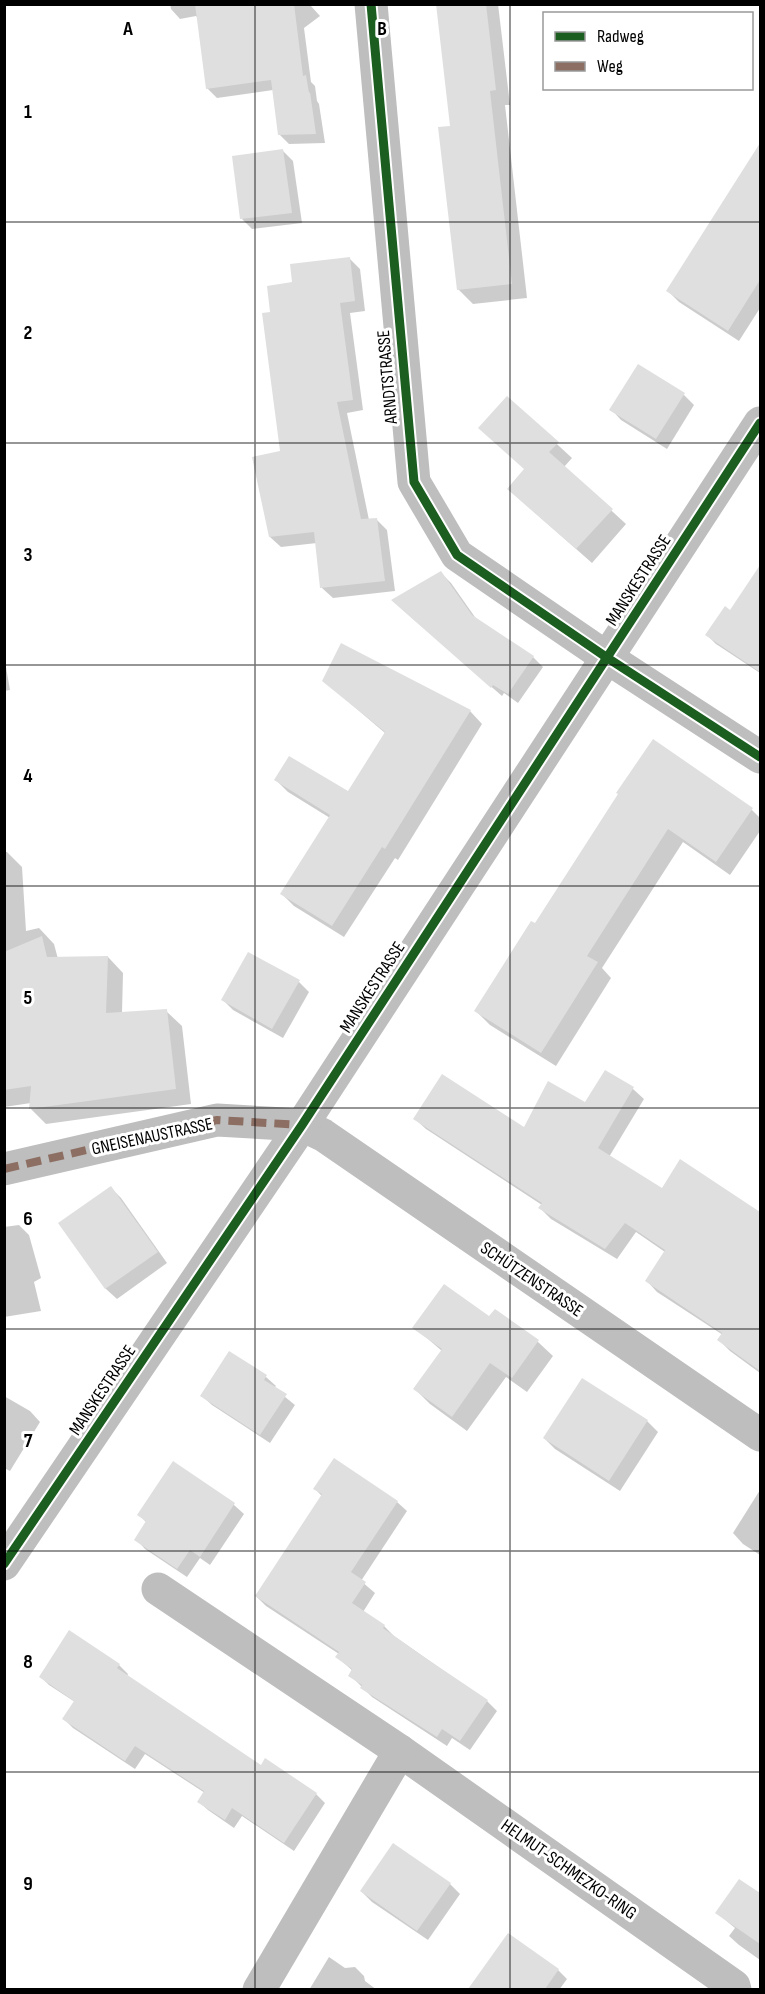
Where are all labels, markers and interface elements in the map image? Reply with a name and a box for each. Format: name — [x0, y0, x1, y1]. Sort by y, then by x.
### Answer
legend — [543, 12, 753, 90]
text: A — [122, 17, 133, 41]
text: B — [377, 17, 387, 41]
text: Radweg — [597, 26, 644, 47]
text: Weg — [597, 56, 623, 77]
text: 1 — [24, 100, 32, 124]
text: 2 — [24, 321, 32, 345]
street label: ARNDTSTRASSE — [373, 329, 402, 426]
street label: MANSKESTRASSE — [601, 531, 676, 630]
text: 3 — [24, 543, 33, 567]
text: 4 — [23, 764, 33, 788]
street label: MANSKESTRASSE — [335, 938, 410, 1037]
text: 5 — [24, 986, 33, 1010]
street label: GNEISENAUSTRASSE — [90, 1113, 215, 1160]
text: 6 — [23, 1207, 33, 1231]
street label: SCHÜTZENSTRASSE — [476, 1237, 587, 1321]
street label: MANSKESTRASSE — [65, 1341, 140, 1439]
text: 7 — [24, 1429, 33, 1453]
text: 8 — [23, 1650, 33, 1674]
street label: HELMUT-SCHMEZKO-RING — [497, 1815, 640, 1924]
text: 9 — [23, 1872, 33, 1896]

